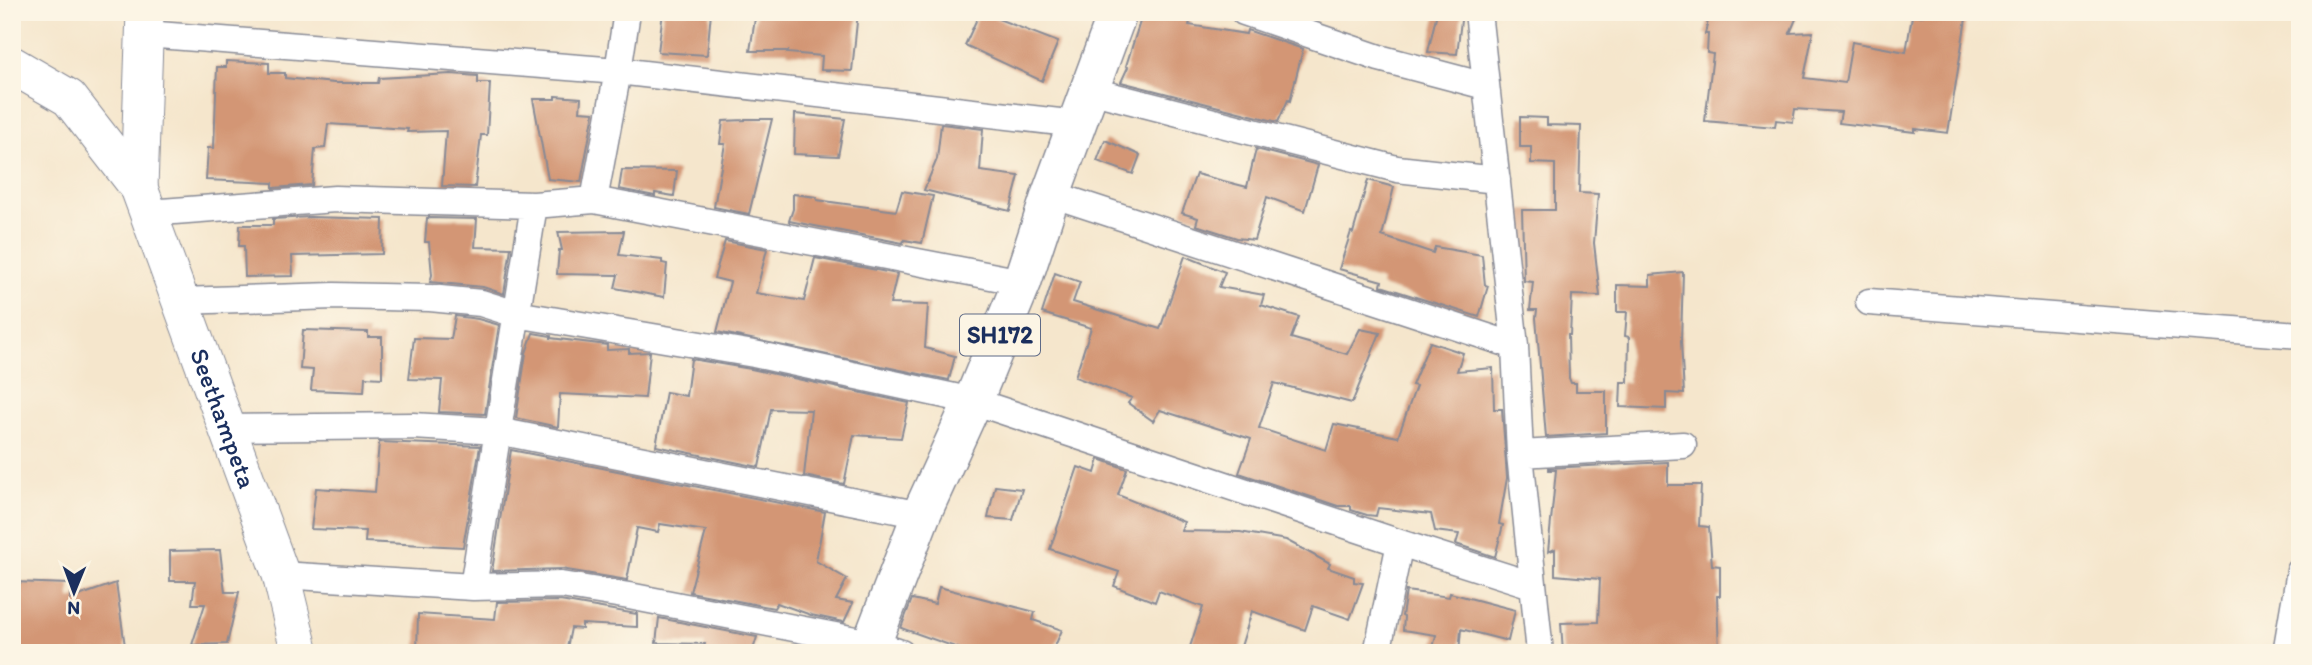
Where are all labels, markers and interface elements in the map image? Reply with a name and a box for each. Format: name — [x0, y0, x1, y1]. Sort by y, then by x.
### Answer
road number: SH172 — [960, 314, 1040, 356]
street label: Seethampeta — [183, 344, 264, 493]
north arrow — [38, 556, 108, 626]
text: N — [67, 597, 80, 620]

